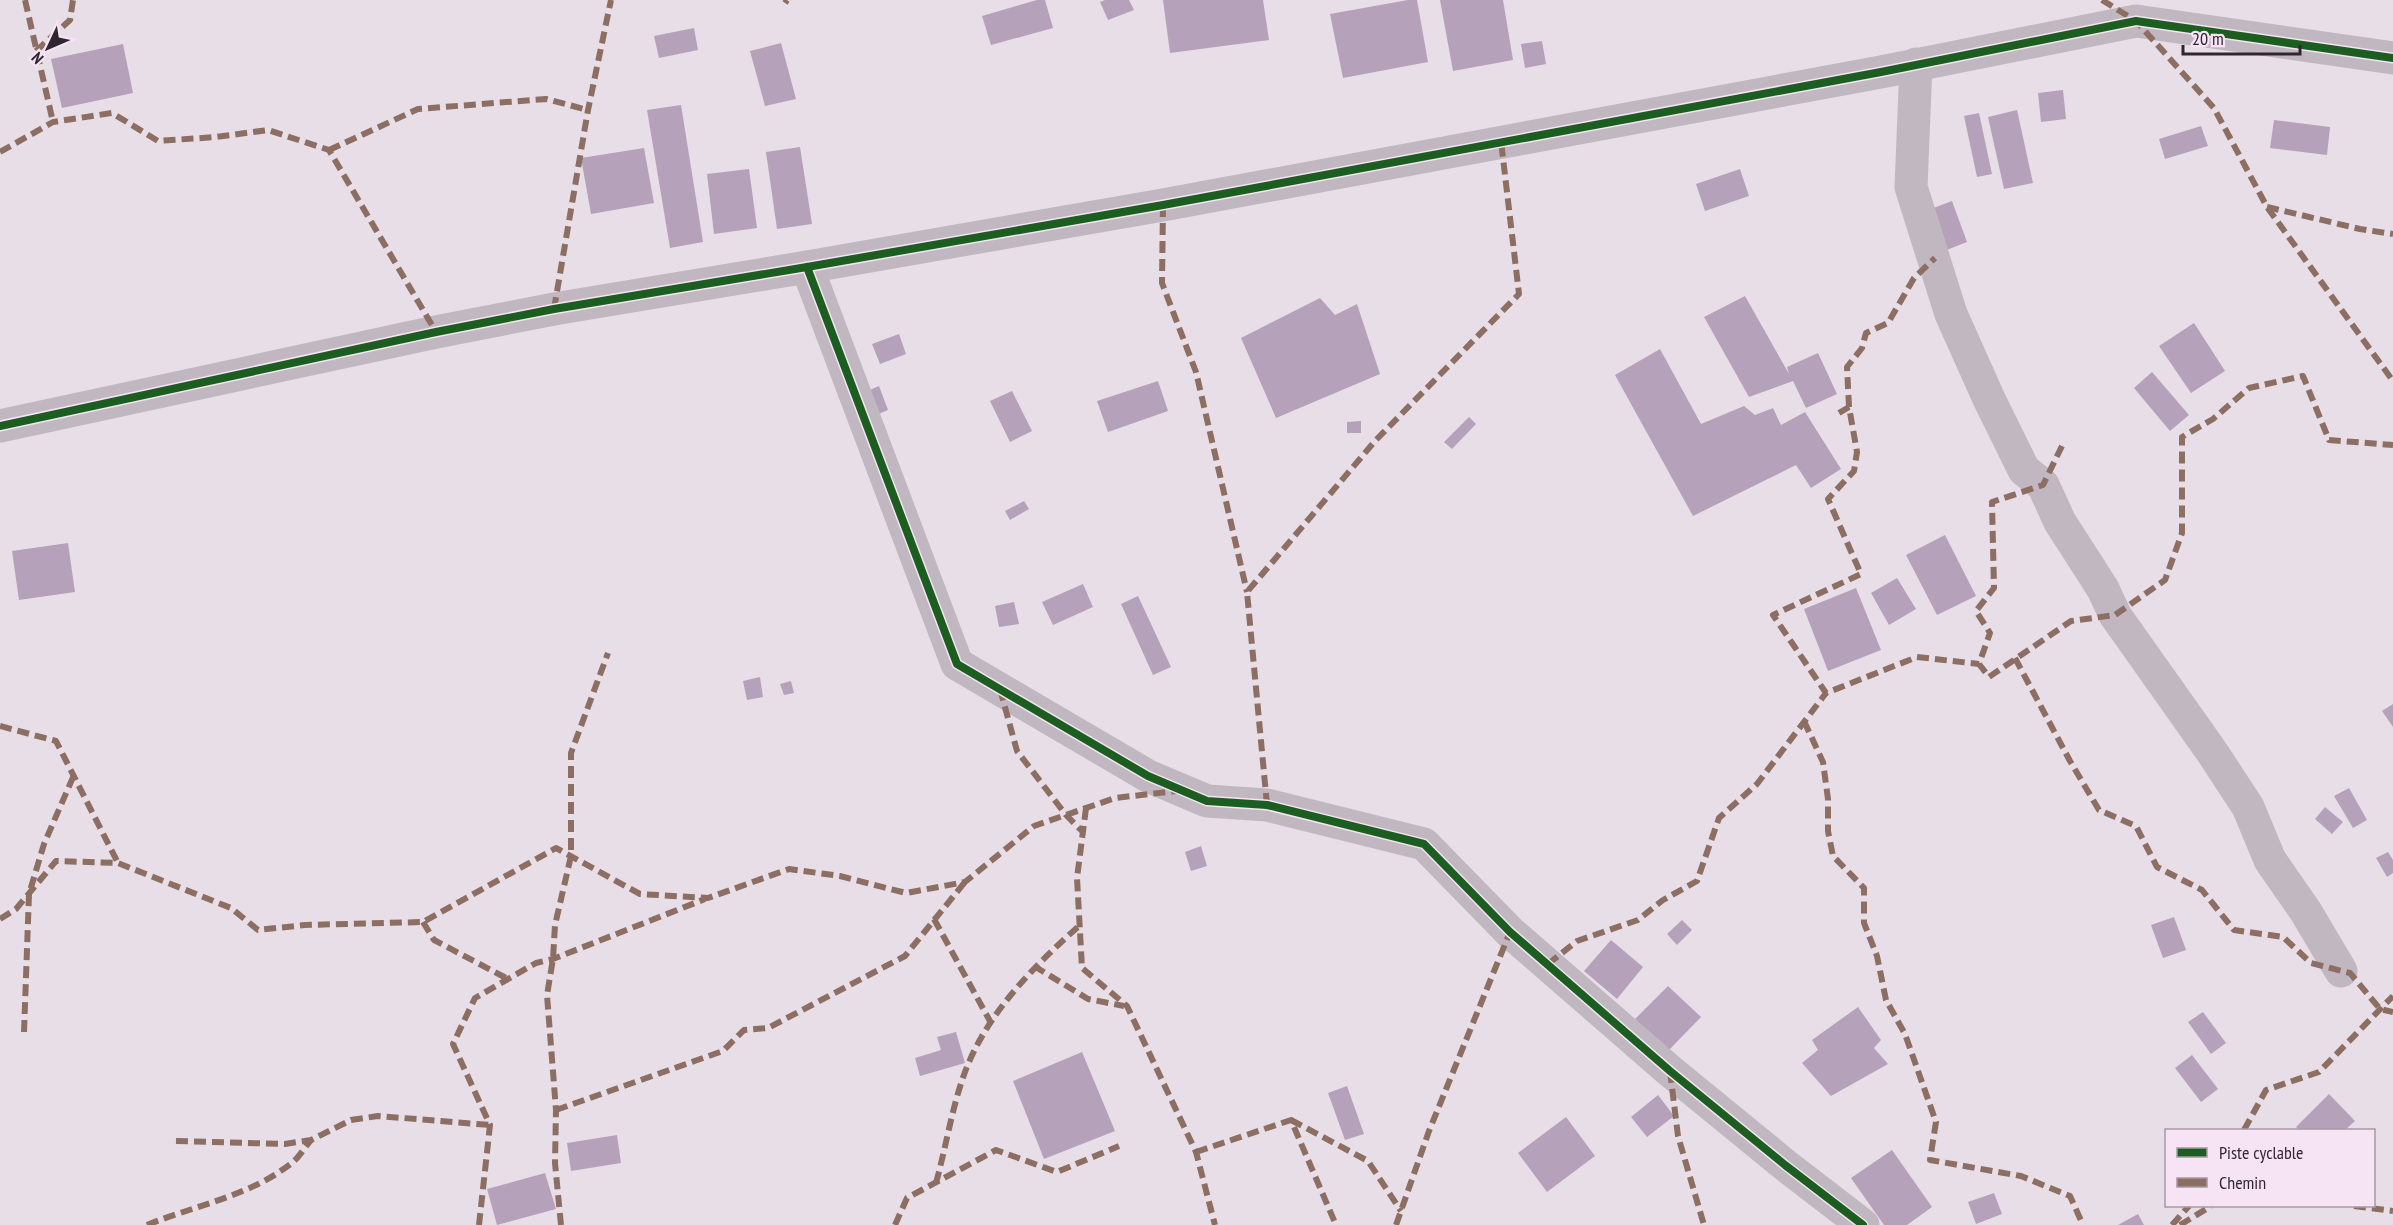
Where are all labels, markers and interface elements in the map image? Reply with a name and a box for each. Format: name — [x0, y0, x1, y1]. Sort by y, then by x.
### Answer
north arrow — [18, 18, 78, 78]
scale bar — [2183, 18, 2300, 56]
text: 20 m — [2192, 27, 2224, 50]
text: N — [27, 48, 47, 68]
legend — [2165, 1129, 2375, 1207]
text: Piste cyclable — [2219, 1141, 2303, 1164]
text: Chemin — [2219, 1171, 2266, 1194]

